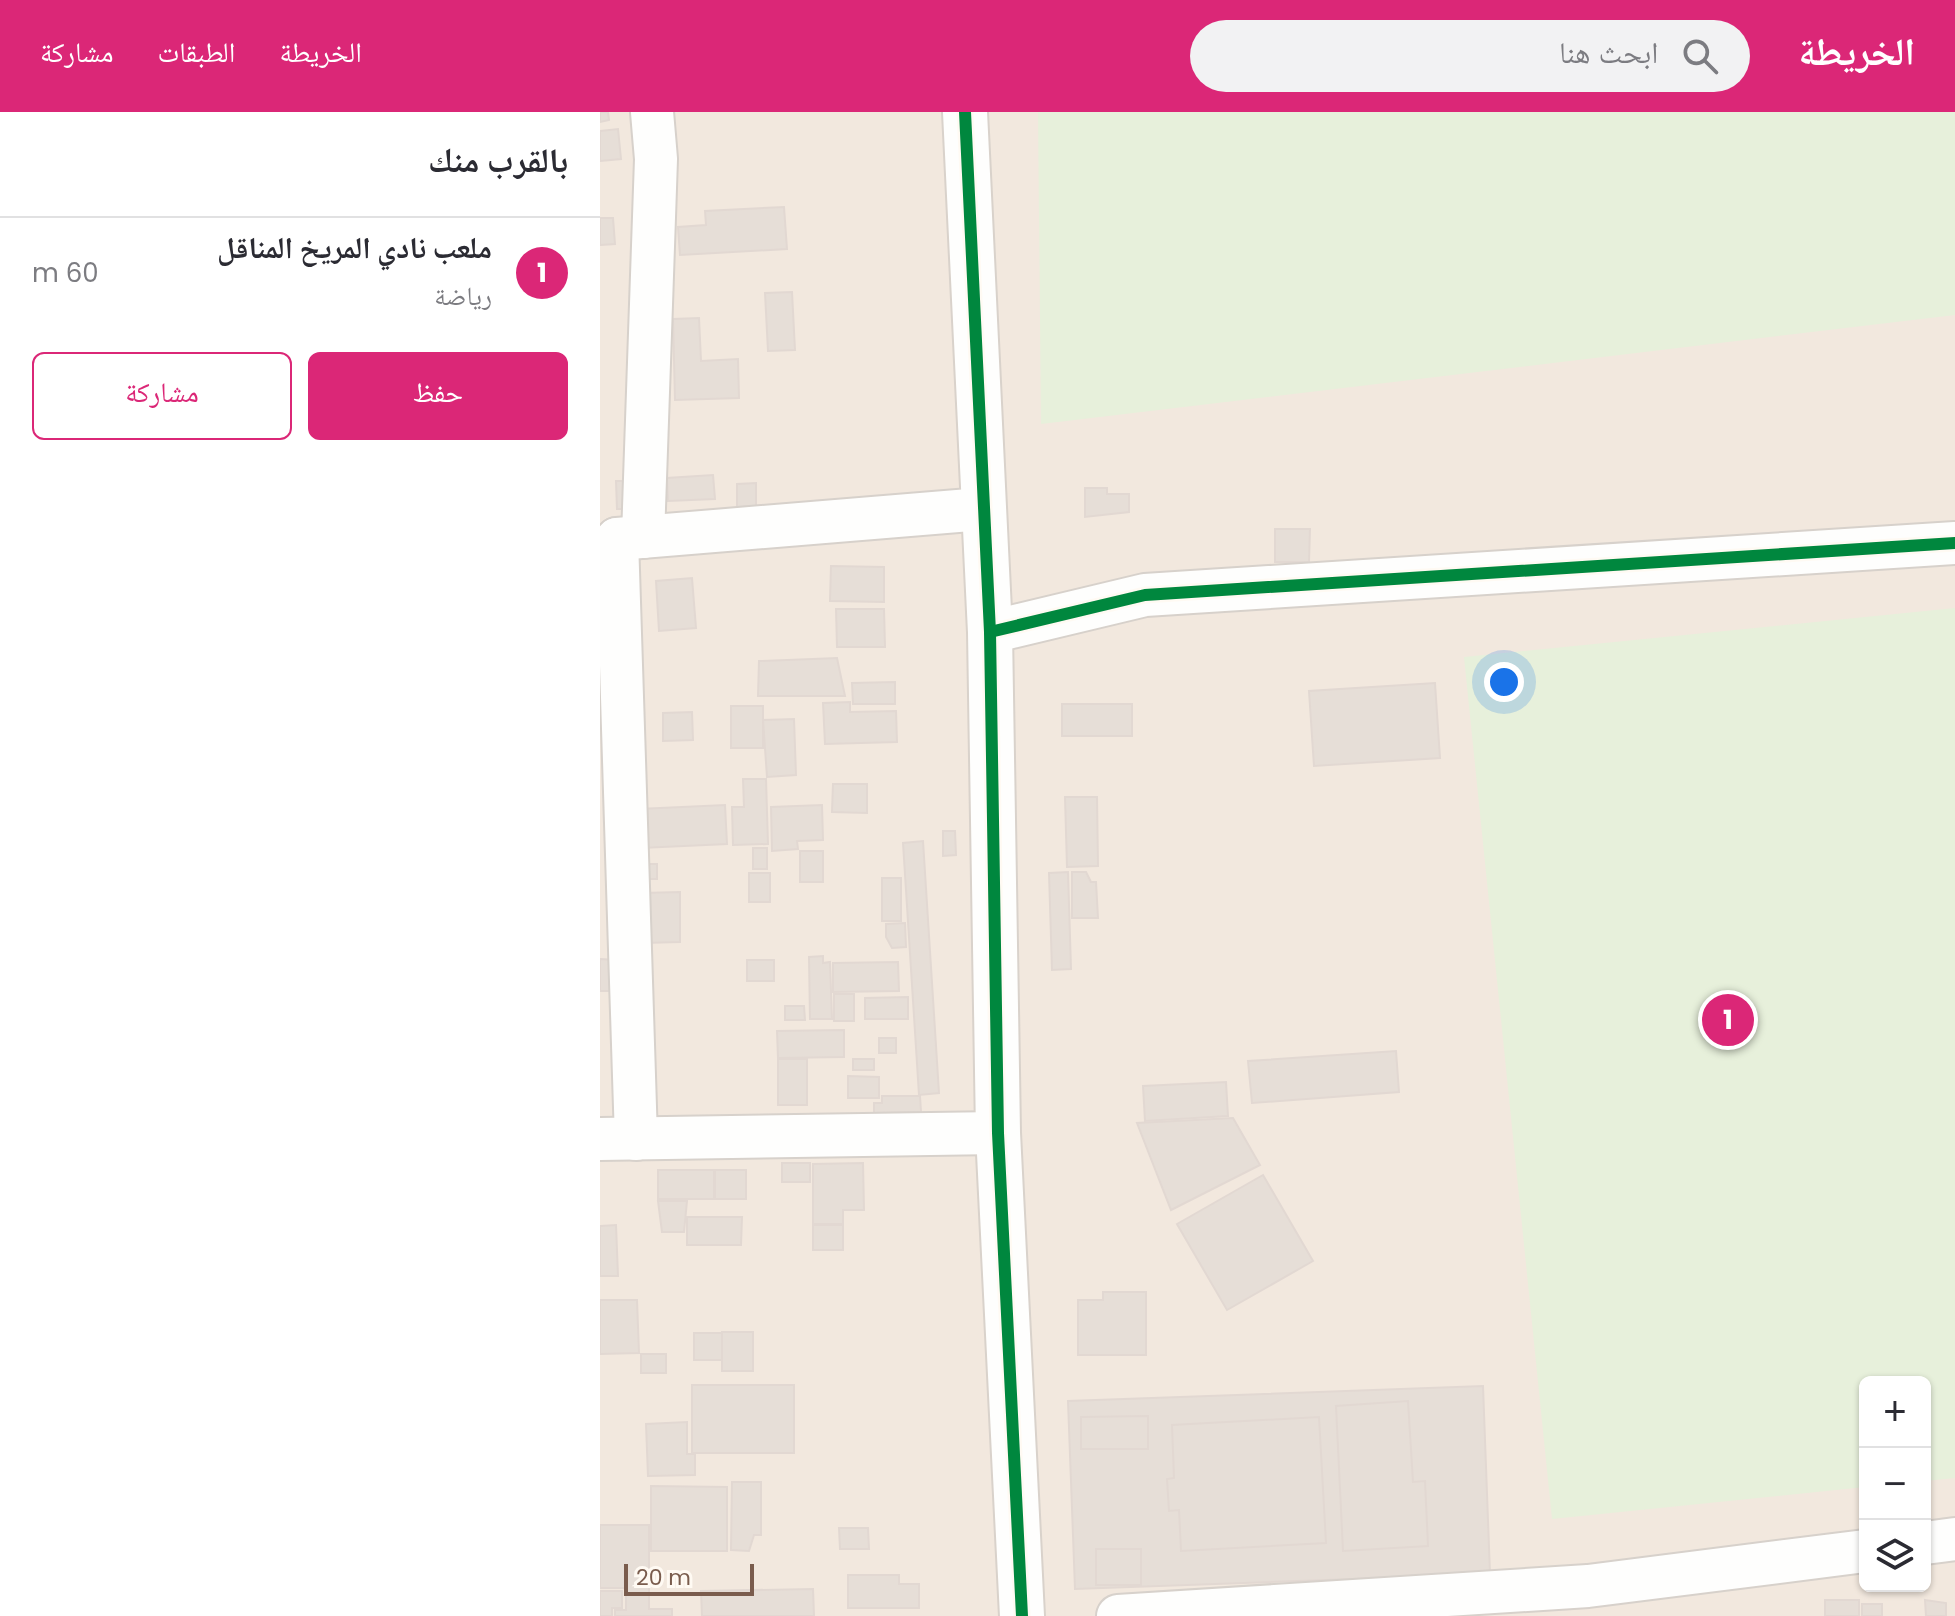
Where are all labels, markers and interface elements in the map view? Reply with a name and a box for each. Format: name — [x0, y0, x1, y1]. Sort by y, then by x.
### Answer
search box — [1190, 20, 1750, 92]
text: الخريطة — [1798, 25, 1915, 78]
text: ابحث هنا — [1559, 31, 1658, 74]
text: مشاركة — [40, 33, 114, 72]
text: الطبقات — [158, 33, 235, 72]
text: الخريطة — [279, 33, 362, 72]
icon: search — [1678, 34, 1722, 78]
text: بالقرب منك — [428, 136, 568, 184]
text: ملعب نادي المريخ المناقل — [217, 226, 492, 269]
text: 60 m — [32, 255, 99, 291]
text: 1 — [537, 255, 547, 291]
text: رياضة — [434, 278, 492, 314]
button: مشاركة — [32, 352, 292, 440]
button: حفظ — [308, 352, 568, 440]
your location — [1484, 662, 1524, 702]
pin: 1 — [1702, 990, 1754, 1050]
map controls — [1859, 1376, 1931, 1592]
button: + — [1859, 1376, 1931, 1448]
button: − — [1859, 1448, 1931, 1520]
button: layers — [1859, 1520, 1931, 1592]
scale bar — [624, 1560, 754, 1596]
text: 20 m — [636, 1562, 691, 1593]

